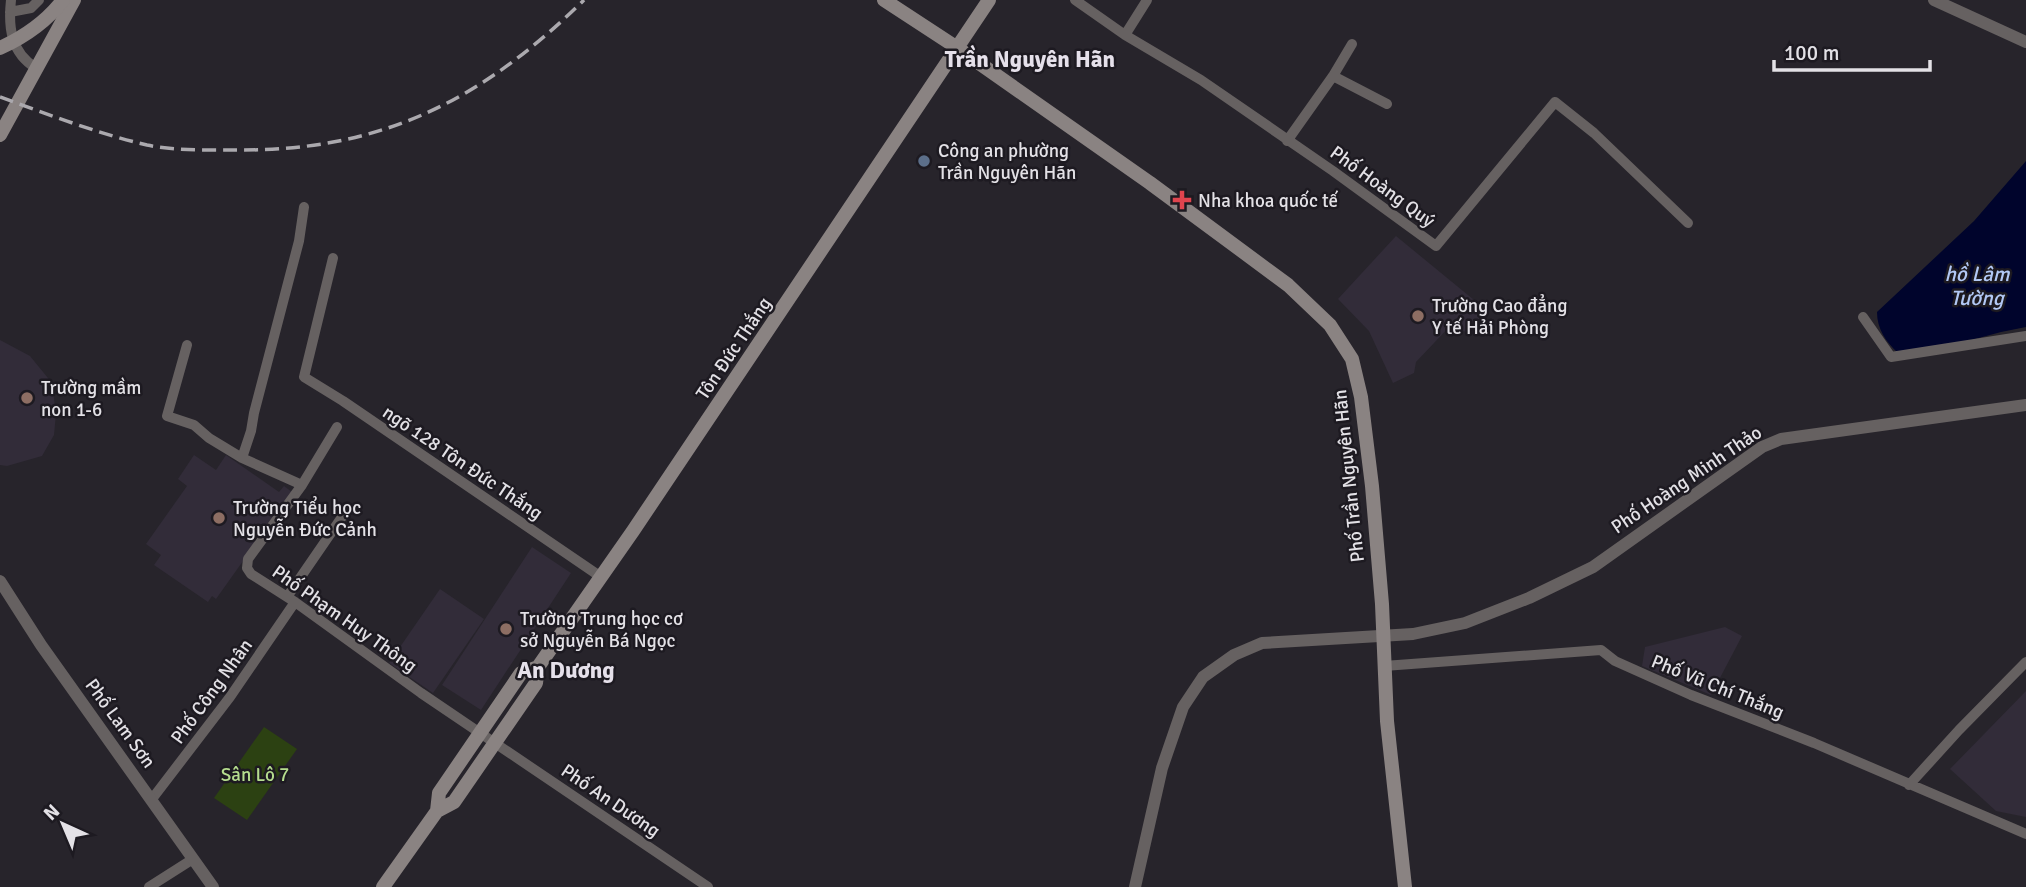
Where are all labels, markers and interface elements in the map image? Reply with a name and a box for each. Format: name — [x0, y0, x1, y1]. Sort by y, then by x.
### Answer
scale bar — [1774, 28, 1930, 72]
text: 100 m — [1784, 40, 1839, 66]
district label: Trần Nguyên Hãn — [945, 45, 1115, 74]
place label: Công an phường Trần Nguyên Hãn — [938, 139, 1076, 185]
street label: Phố Hoàng Quý — [1325, 141, 1440, 233]
marker: Công an phường Trần Nguyên Hãn — [916, 153, 932, 169]
place label: Nha khoa quốc tế — [1198, 189, 1339, 213]
marker: Nha khoa quốc tế — [1172, 190, 1192, 210]
water label: hồ Lâm Tường — [1944, 261, 2011, 311]
street label: Tôn Đức Thắng — [691, 293, 777, 404]
place label: Trường Cao đẳng Y tế Hải Phòng — [1432, 293, 1567, 340]
marker: Trường Cao đẳng Y tế Hải Phòng — [1410, 308, 1426, 324]
place label: Trường mầm non 1-6 — [41, 376, 141, 422]
street label: Phố Trần Nguyên Hãn — [1328, 388, 1370, 563]
marker: Trường mầm non 1-6 — [19, 390, 35, 406]
street label: ngõ 128 Tôn Đức Thắng — [378, 400, 547, 525]
street label: Phố Hoàng Minh Thảo — [1607, 420, 1767, 539]
place label: Trường Tiểu học Nguyễn Đức Cảnh — [233, 495, 377, 542]
marker: Trường Tiểu học Nguyễn Đức Cảnh — [211, 510, 227, 526]
street label: Phố Phạm Huy Thông — [267, 560, 422, 678]
place label: Trường Trung học cơ sở Nguyễn Bá Ngọc — [520, 607, 683, 653]
marker: Trường Trung học cơ sở Nguyễn Bá Ngọc — [498, 621, 514, 637]
street label: Phố Công Nhân — [166, 634, 258, 749]
street label: Phố Vũ Chí Thắng — [1648, 649, 1787, 724]
district label: An Dương — [517, 656, 615, 685]
street label: Phố Lam Sơn — [80, 674, 161, 773]
street label: Phố An Dương — [556, 759, 665, 843]
park label: Sân Lô 7 — [221, 763, 289, 787]
north arrow — [28, 789, 98, 859]
text: N — [39, 799, 65, 826]

